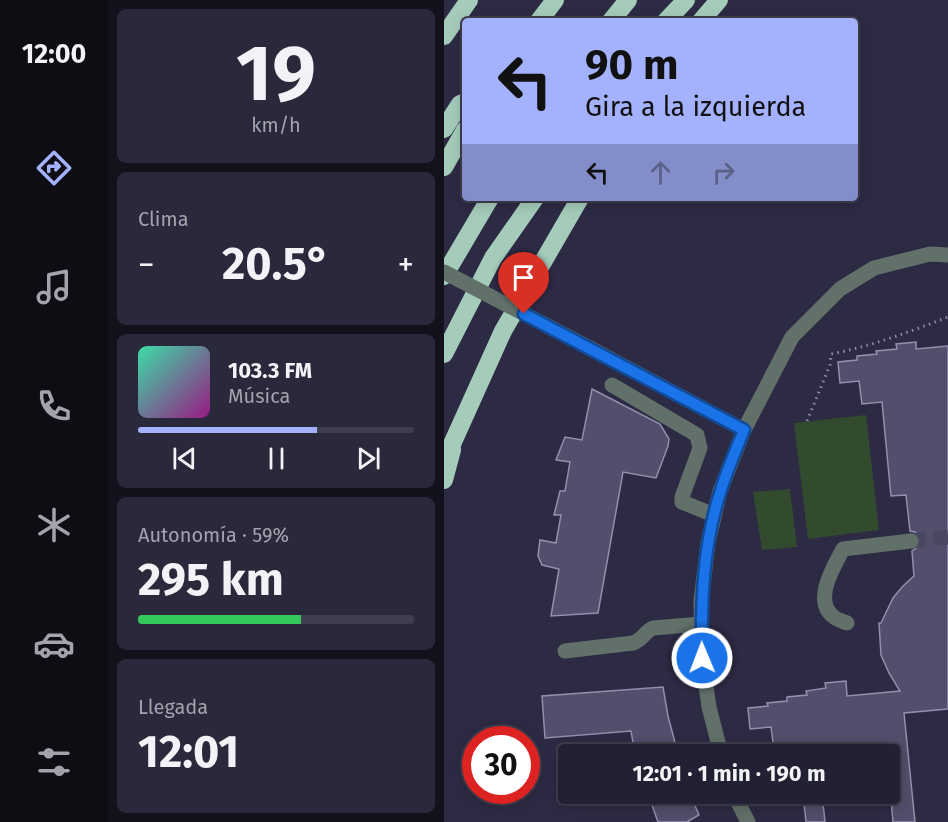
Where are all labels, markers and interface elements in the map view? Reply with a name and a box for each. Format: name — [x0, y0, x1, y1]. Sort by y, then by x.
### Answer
text: 19 — [236, 27, 316, 121]
text: 12:00 — [22, 38, 86, 70]
text: 90 m — [585, 40, 679, 90]
icon: left — [486, 42, 564, 120]
text: Gira a la izquierda — [585, 91, 806, 123]
text: km/h — [251, 113, 301, 137]
icon: directions — [33, 147, 75, 189]
icon: left — [581, 156, 614, 189]
icon: ahead — [644, 156, 677, 189]
icon: right — [707, 156, 740, 189]
text: Clima — [138, 207, 189, 231]
text: 20.5° — [222, 237, 330, 291]
text: − — [138, 245, 155, 285]
text: + — [398, 245, 414, 285]
pin — [498, 252, 549, 314]
icon: arrive — [507, 261, 540, 294]
icon: music — [33, 266, 75, 308]
text: 103.3 FM — [228, 357, 312, 384]
text: Música — [228, 384, 290, 408]
icon: phone — [33, 385, 75, 427]
icon: previous — [168, 442, 201, 475]
icon: pause — [260, 442, 293, 475]
icon: next — [352, 442, 385, 475]
icon: climate — [33, 504, 75, 546]
text: Autonomía · 59% — [138, 523, 289, 547]
text: 295 km — [138, 553, 284, 607]
icon: car — [33, 623, 75, 665]
position arrow — [670, 626, 734, 690]
text: Llegada — [138, 695, 208, 719]
text: 12:01 — [138, 725, 239, 779]
speed limit sign: 30 — [462, 726, 540, 804]
icon: filters — [33, 741, 75, 783]
text: 12:01 · 1 min · 190 m — [633, 760, 826, 787]

